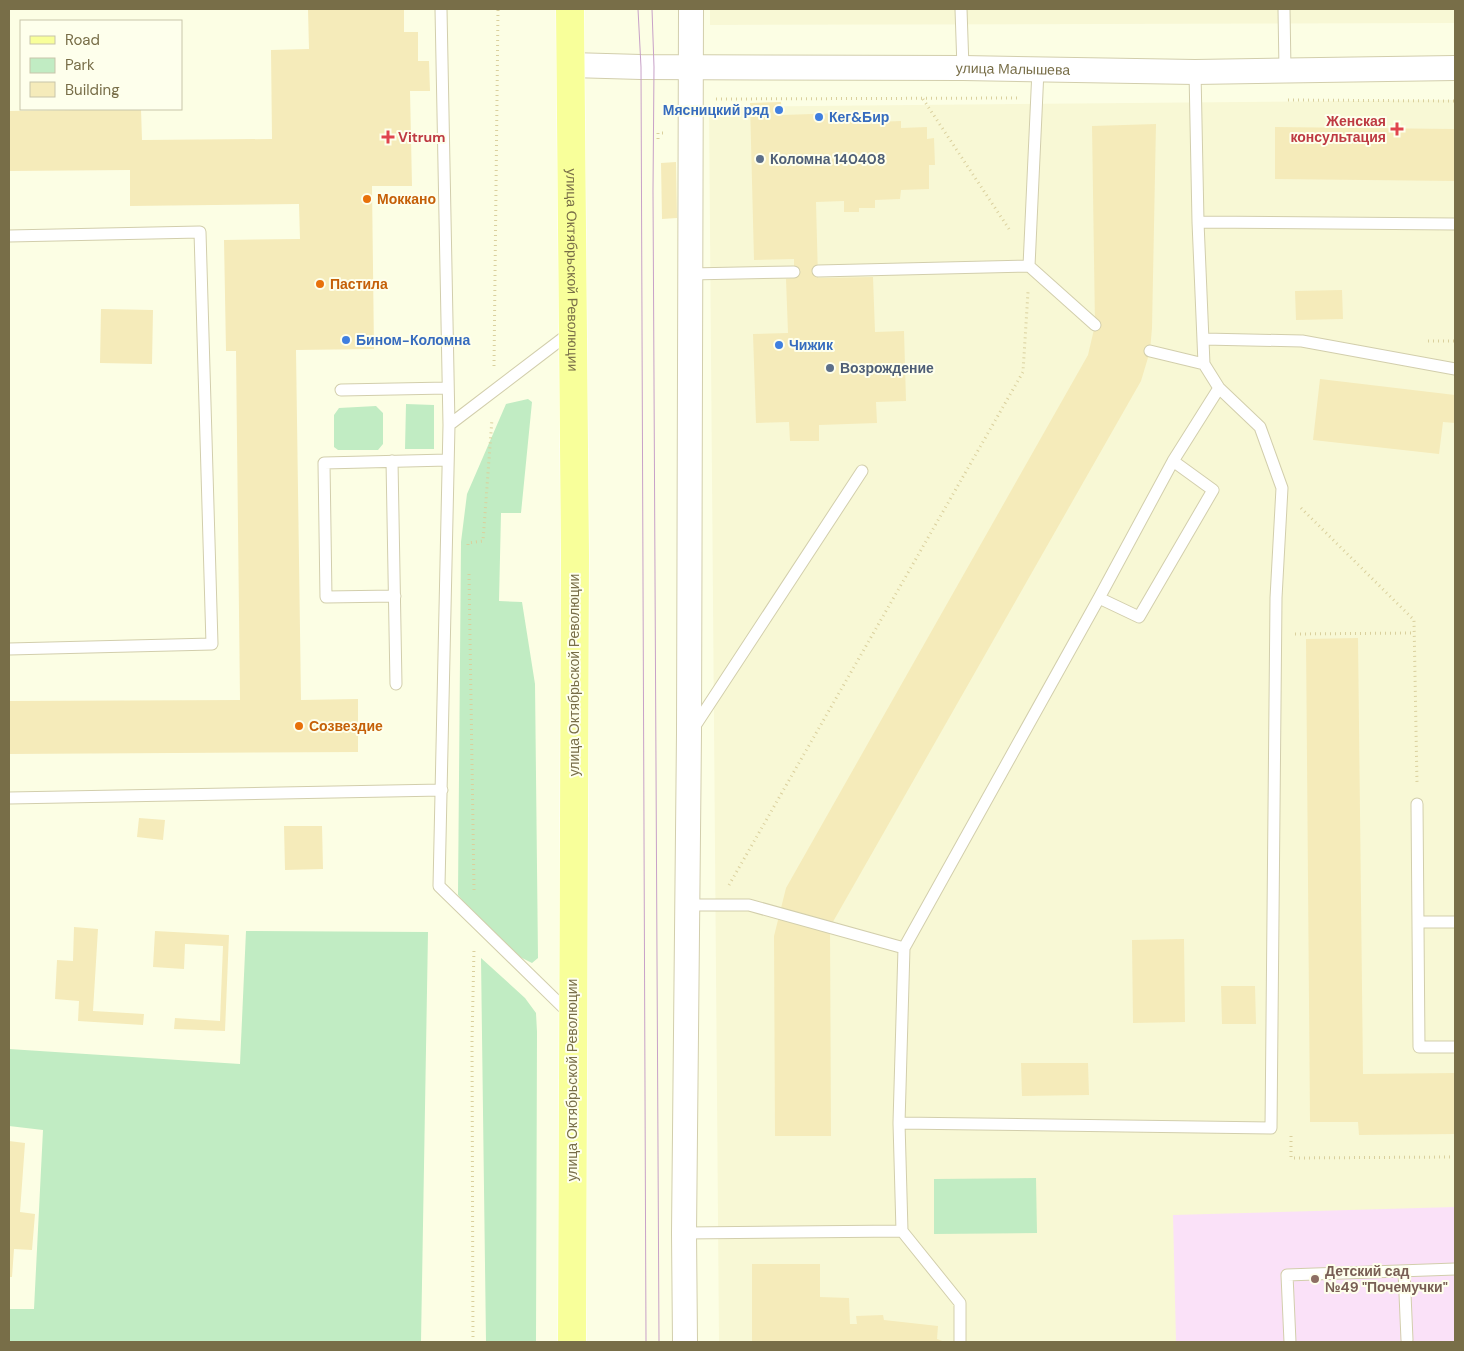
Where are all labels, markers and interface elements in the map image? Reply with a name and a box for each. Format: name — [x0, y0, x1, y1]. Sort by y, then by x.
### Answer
legend — [20, 20, 182, 110]
text: Road — [65, 30, 100, 50]
text: Park — [65, 55, 95, 75]
street label: улица Малышева — [956, 59, 1070, 79]
text: Building — [65, 80, 120, 100]
place label: Мясницкий ряд — [663, 101, 769, 119]
marker: Мясницкий ряд — [773, 104, 785, 116]
place label: Кег&Бир — [829, 108, 889, 126]
marker: Кег&Бир — [813, 111, 825, 123]
place label: Женская консультация — [1290, 112, 1386, 146]
marker: Женская консультация — [1390, 122, 1404, 136]
place label: Vitrum — [398, 128, 445, 146]
marker: Vitrum — [382, 131, 394, 143]
place label: Коломна 140408 — [770, 150, 886, 168]
marker: Коломна 140408 — [754, 153, 766, 165]
street label: улица Октябрьской Революции — [562, 168, 582, 372]
place label: Моккано — [377, 190, 436, 208]
marker: Моккано — [361, 193, 373, 205]
place label: Пастила — [330, 275, 388, 293]
marker: Пастила — [314, 278, 326, 290]
place label: Бином-Коломна — [356, 331, 471, 349]
marker: Бином-Коломна — [340, 334, 352, 346]
place label: Чижик — [789, 336, 834, 354]
marker: Чижик — [773, 339, 785, 351]
place label: Возрождение — [840, 359, 934, 377]
marker: Возрождение — [824, 362, 836, 374]
street label: улица Октябрьской Революции — [565, 574, 583, 776]
place label: Созвездие — [309, 717, 383, 735]
marker: Созвездие — [293, 720, 305, 732]
street label: улица Октябрьской Революции — [563, 979, 581, 1181]
place label: Детский сад №49 "Почемучки" — [1325, 1262, 1448, 1296]
marker: Детский сад №49 "Почемучки" — [1309, 1273, 1321, 1285]

